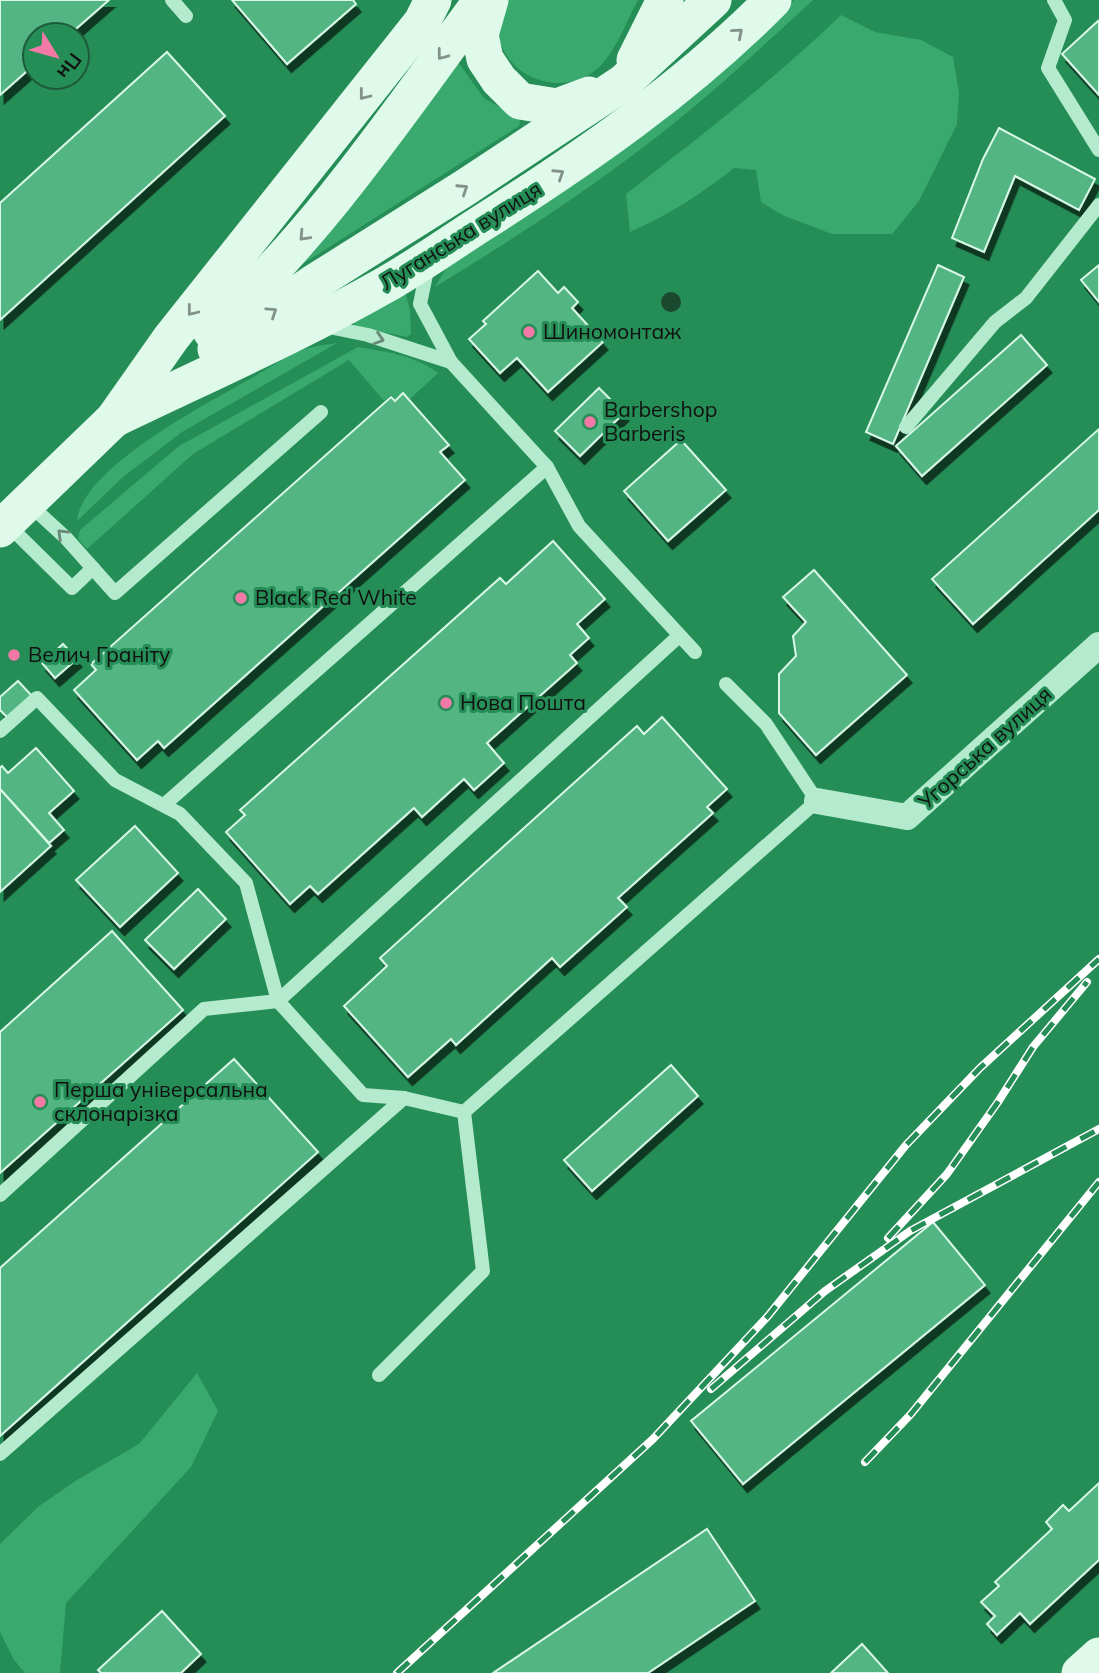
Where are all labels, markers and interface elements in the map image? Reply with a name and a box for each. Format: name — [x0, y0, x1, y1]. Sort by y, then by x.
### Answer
north arrow — [21, 21, 91, 91]
one-way arrow — [729, 28, 742, 41]
one-way arrow — [437, 47, 450, 60]
text: Пн — [52, 48, 87, 84]
one-way arrow — [360, 87, 373, 99]
one-way arrow — [552, 169, 565, 182]
street label: Луганська вулиця — [375, 175, 546, 295]
one-way arrow — [456, 184, 469, 197]
one-way arrow — [300, 228, 312, 241]
one-way arrow — [188, 303, 201, 316]
one-way arrow — [264, 307, 277, 320]
place label: Шиномонтаж — [543, 318, 681, 344]
marker: Шиномонтаж — [521, 324, 537, 340]
one-way arrow — [372, 330, 384, 345]
place label: Barbershop Barberis — [604, 396, 717, 446]
marker: Barbershop Barberis — [582, 414, 598, 430]
one-way arrow — [57, 530, 70, 543]
place label: Black Red White — [255, 584, 417, 610]
marker: Black Red White — [233, 590, 249, 606]
place label: Велич Граніту — [28, 641, 170, 667]
marker: Велич Граніту — [6, 647, 22, 663]
street label: Угорська вулиця — [912, 681, 1056, 815]
place label: Нова Пошта — [460, 689, 586, 715]
marker: Нова Пошта — [438, 695, 454, 711]
place label: Перша універсальна склонарізка — [54, 1076, 268, 1126]
marker: Перша універсальна склонарізка — [32, 1094, 48, 1110]

